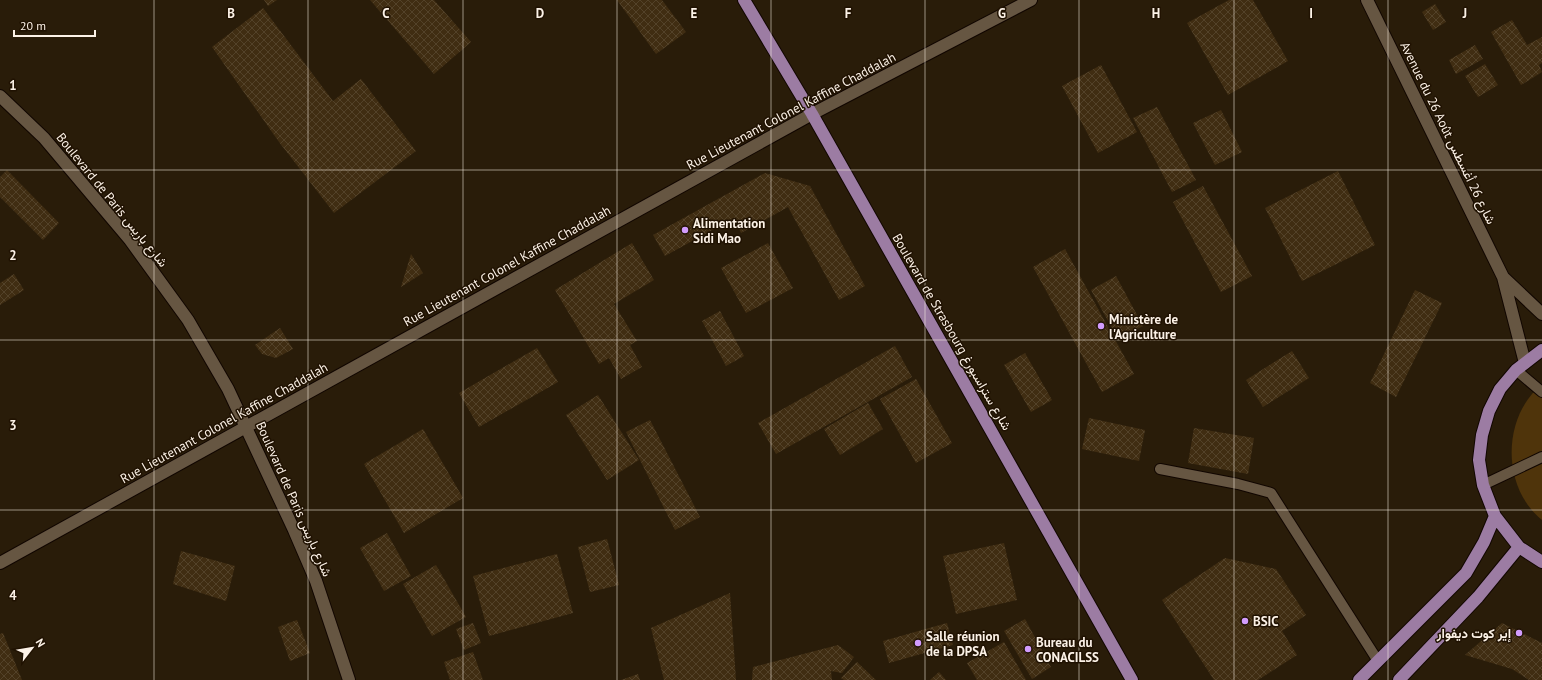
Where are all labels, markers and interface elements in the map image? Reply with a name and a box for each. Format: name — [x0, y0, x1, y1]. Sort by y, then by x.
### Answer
text: B — [227, 5, 235, 22]
text: C — [382, 5, 390, 22]
text: D — [536, 5, 544, 22]
text: E — [691, 5, 698, 22]
text: F — [845, 5, 852, 22]
text: G — [998, 5, 1006, 22]
text: H — [1152, 5, 1160, 22]
text: I — [1309, 5, 1313, 22]
text: J — [1462, 5, 1467, 22]
scale bar — [14, 12, 95, 38]
text: 20 m — [20, 18, 46, 33]
street label: Avenue du 26 Août شارع 26 أغسطس — [1395, 39, 1500, 227]
street label: Rue Lieutenant Colonel Kaffine Chaddalah — [683, 48, 899, 174]
text: 1 — [9, 77, 17, 94]
street label: Boulevard de Paris شارع باريس — [52, 129, 171, 271]
street label: Rue Lieutenant Colonel Kaffine Chaddalah — [400, 202, 614, 330]
place label: Alimentation Sidi Mao — [693, 215, 765, 247]
marker: Alimentation Sidi Mao — [680, 225, 690, 235]
street label: Boulevard de Strasbourg شارع ستراسبورغ — [888, 230, 1016, 434]
text: 2 — [9, 247, 17, 264]
place label: Ministère de l'Agriculture — [1109, 311, 1179, 343]
marker: Ministère de l'Agriculture — [1096, 321, 1106, 331]
street label: Rue Lieutenant Colonel Kaffine Chaddalah — [117, 359, 331, 487]
text: 3 — [9, 417, 17, 434]
street label: Boulevard de Paris شارع باريس — [251, 419, 336, 580]
text: 4 — [9, 587, 17, 604]
place label: BSIC — [1253, 613, 1279, 630]
marker: BSIC — [1240, 616, 1250, 626]
place label: إير كوت ديفوار — [1436, 625, 1511, 643]
north arrow — [12, 628, 52, 668]
place label: Salle réunion de la DPSA — [926, 628, 1000, 660]
marker: إير كوت ديفوار — [1514, 628, 1524, 638]
place label: Bureau du CONACILSS — [1036, 634, 1099, 666]
text: N — [33, 636, 48, 650]
marker: Salle réunion de la DPSA — [913, 638, 923, 648]
marker: Bureau du CONACILSS — [1023, 644, 1033, 654]

